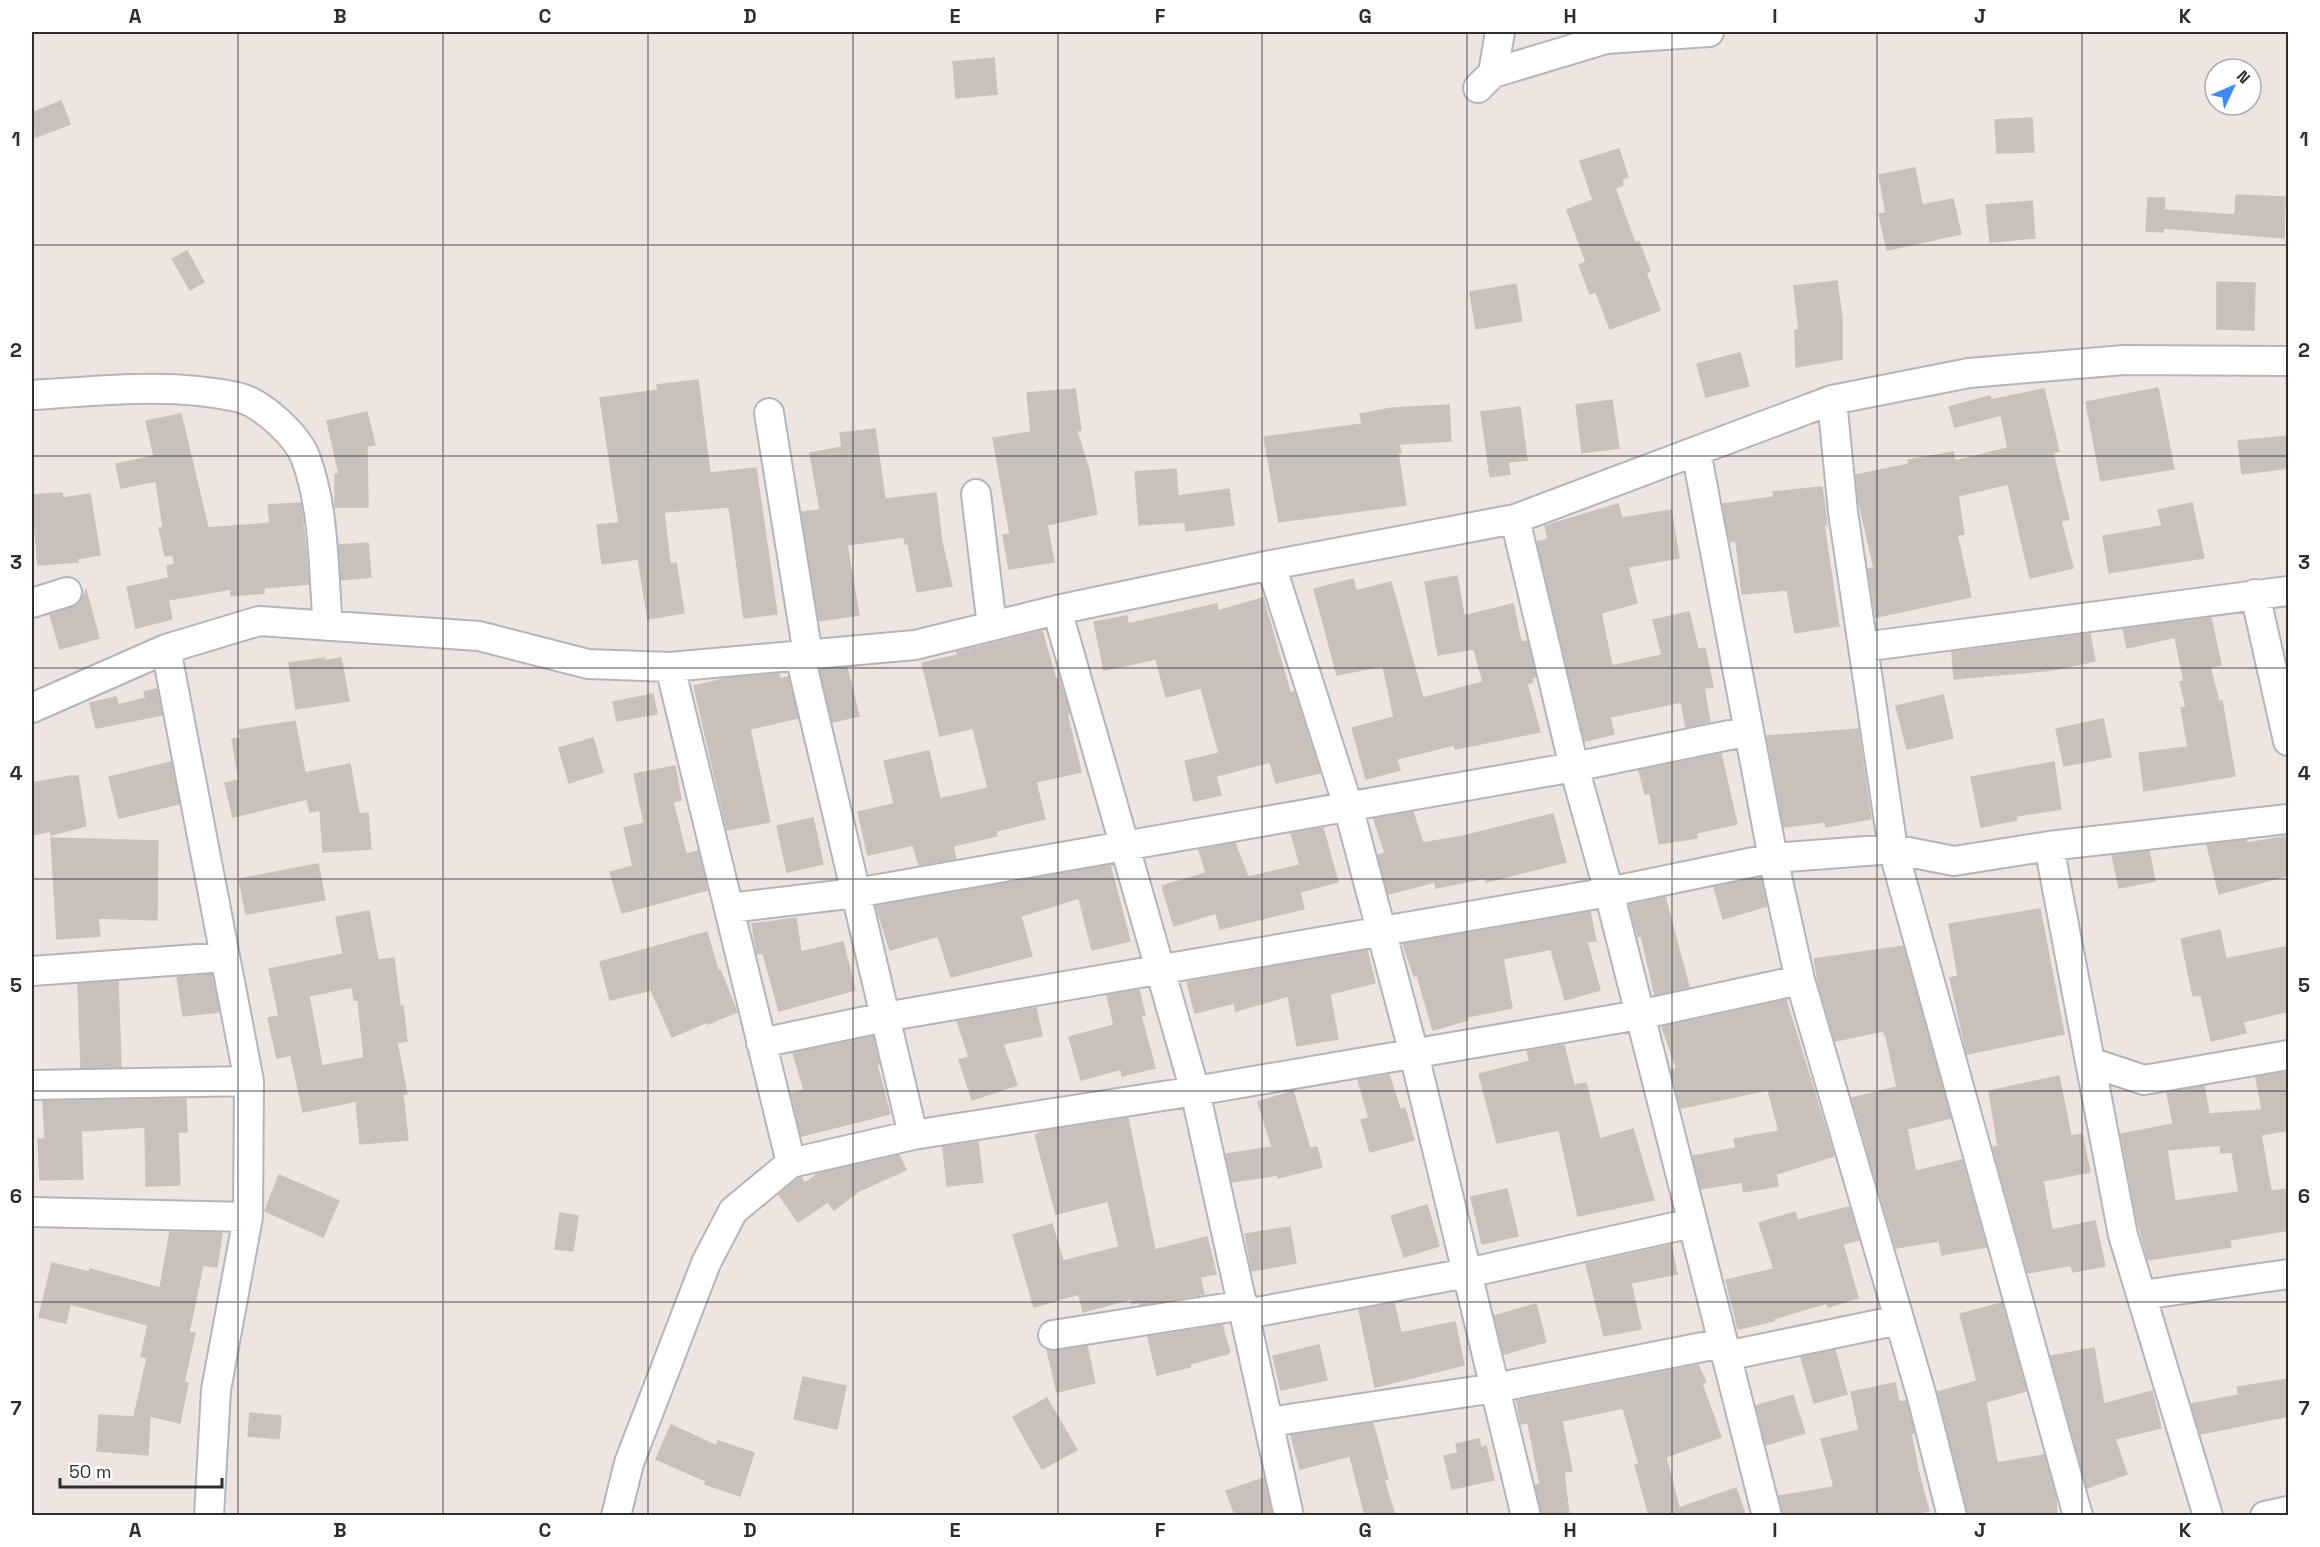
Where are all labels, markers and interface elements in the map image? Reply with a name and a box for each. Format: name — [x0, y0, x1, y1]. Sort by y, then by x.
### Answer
text: A — [129, 3, 142, 29]
text: B — [333, 3, 347, 29]
text: C — [539, 3, 552, 29]
text: D — [743, 3, 757, 29]
text: E — [949, 3, 961, 29]
text: F — [1155, 3, 1166, 29]
text: G — [1358, 3, 1372, 29]
text: H — [1563, 3, 1577, 29]
text: I — [1772, 3, 1778, 29]
text: J — [1974, 3, 1986, 29]
text: K — [2179, 3, 2192, 29]
north arrow — [2203, 57, 2263, 117]
text: N — [2232, 66, 2255, 88]
text: 1 — [11, 126, 21, 152]
text: 1 — [2299, 126, 2309, 152]
text: 2 — [10, 337, 22, 363]
text: 2 — [2298, 337, 2310, 363]
text: 3 — [10, 549, 22, 575]
text: 3 — [2298, 549, 2310, 575]
text: 4 — [10, 760, 23, 786]
text: 4 — [2298, 760, 2311, 786]
text: 5 — [10, 972, 22, 998]
text: 5 — [2298, 972, 2310, 998]
text: 6 — [10, 1183, 22, 1209]
text: 6 — [2298, 1183, 2310, 1209]
text: 7 — [10, 1395, 22, 1421]
text: 7 — [2298, 1395, 2310, 1421]
scale bar — [60, 1451, 222, 1489]
text: 50 m — [69, 1460, 111, 1483]
text: A — [129, 1517, 142, 1543]
text: B — [333, 1517, 347, 1543]
text: C — [539, 1517, 552, 1543]
text: D — [743, 1517, 757, 1543]
text: E — [949, 1517, 961, 1543]
text: F — [1155, 1517, 1166, 1543]
text: G — [1358, 1517, 1372, 1543]
text: H — [1563, 1517, 1577, 1543]
text: I — [1772, 1517, 1778, 1543]
text: J — [1974, 1517, 1986, 1543]
text: K — [2179, 1517, 2192, 1543]

